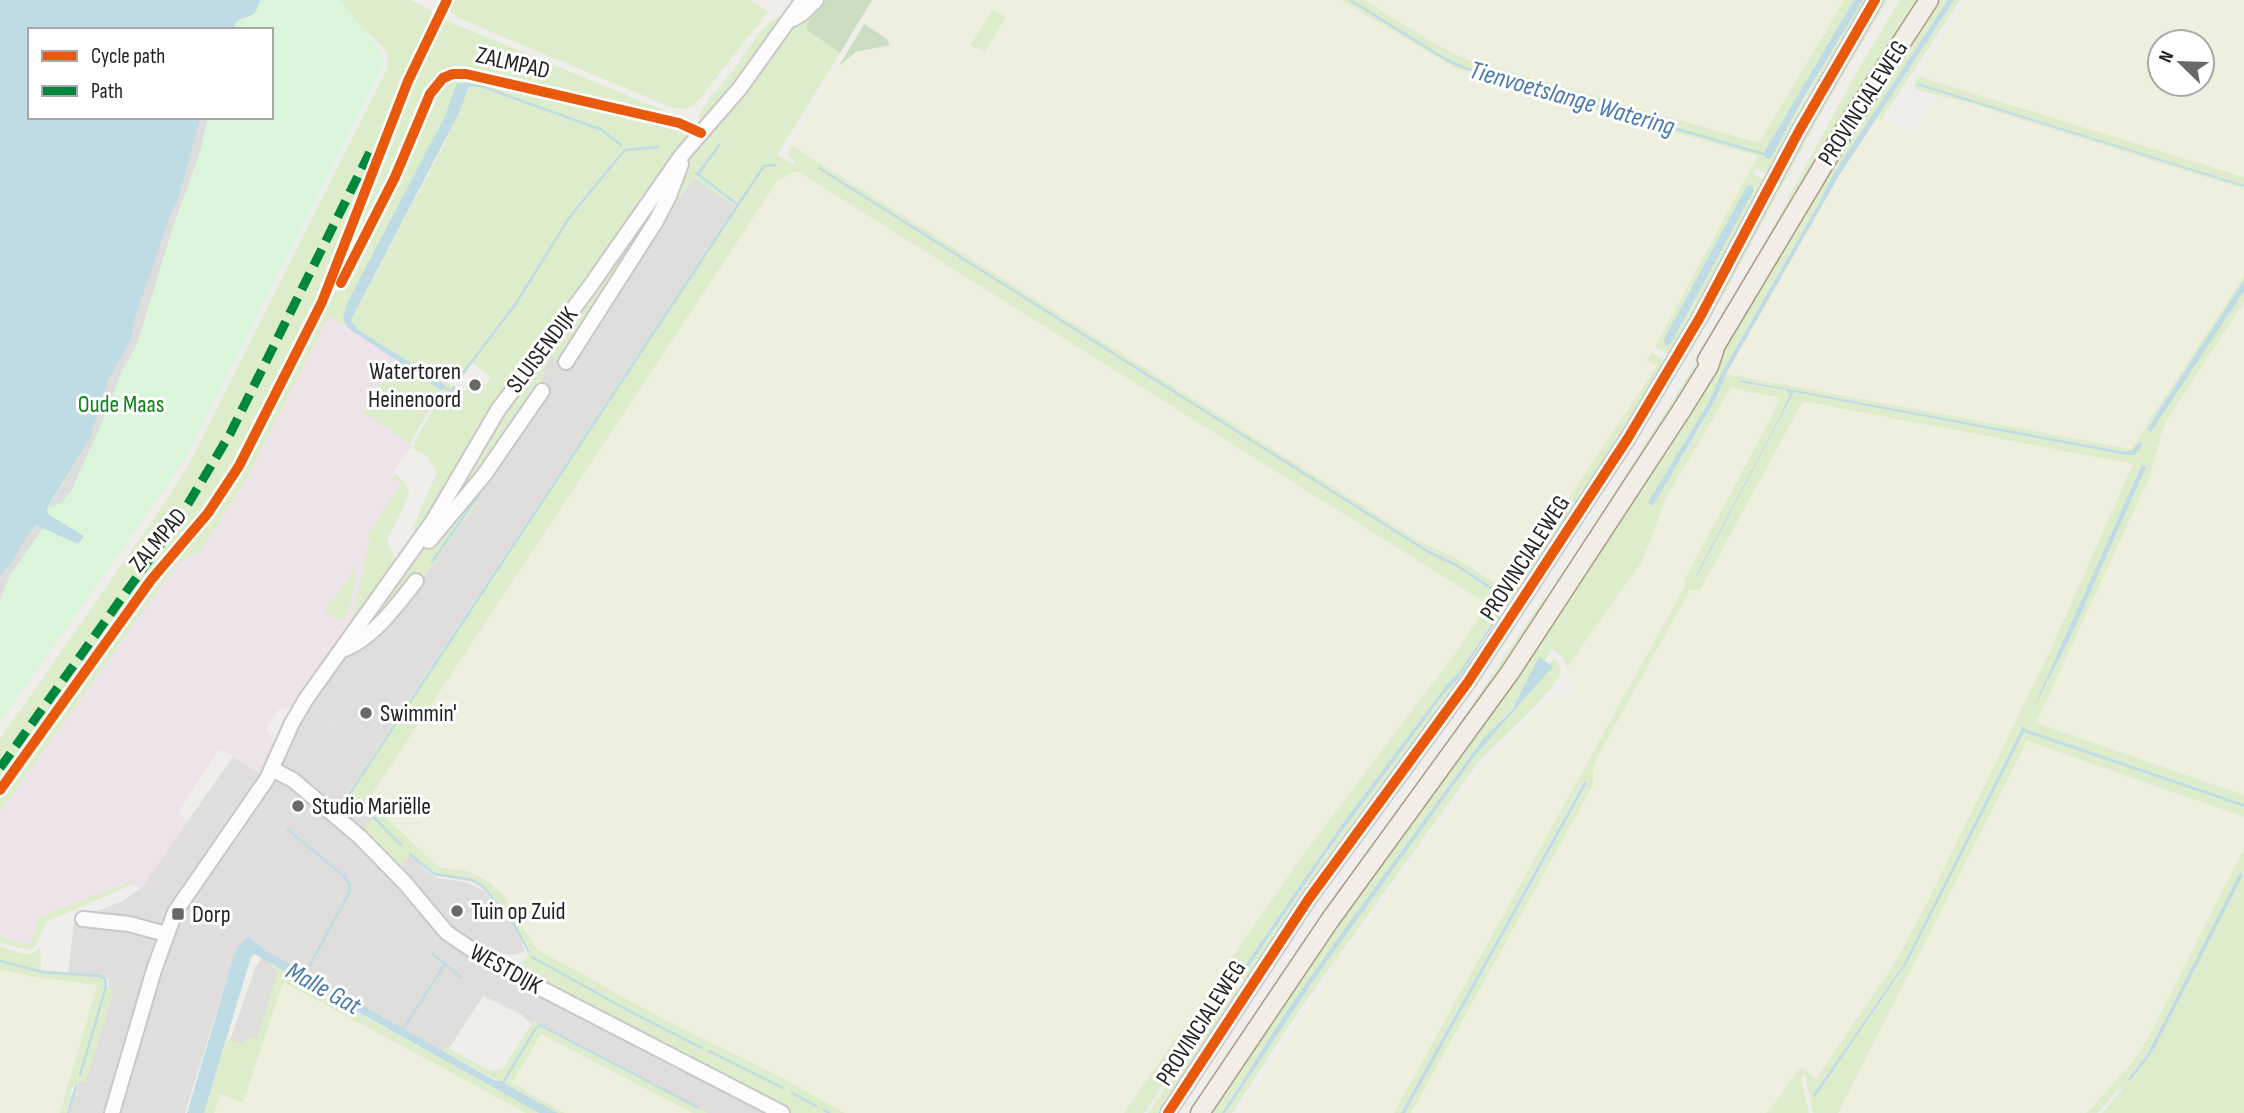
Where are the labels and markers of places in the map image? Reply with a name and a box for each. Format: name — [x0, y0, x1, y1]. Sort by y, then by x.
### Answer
place label: Watertoren Heinenoord — [368, 357, 461, 414]
marker: Watertoren Heinenoord — [467, 377, 483, 393]
place label: Swimmin' — [380, 699, 457, 728]
marker: Swimmin' — [358, 705, 374, 721]
place label: Studio Mariëlle — [312, 792, 431, 821]
marker: Studio Mariëlle — [290, 798, 306, 814]
place label: Tuin op Zuid — [471, 897, 566, 926]
place label: Dorp — [192, 900, 231, 929]
marker: Tuin op Zuid — [449, 903, 465, 919]
marker: Dorp — [170, 906, 186, 922]

